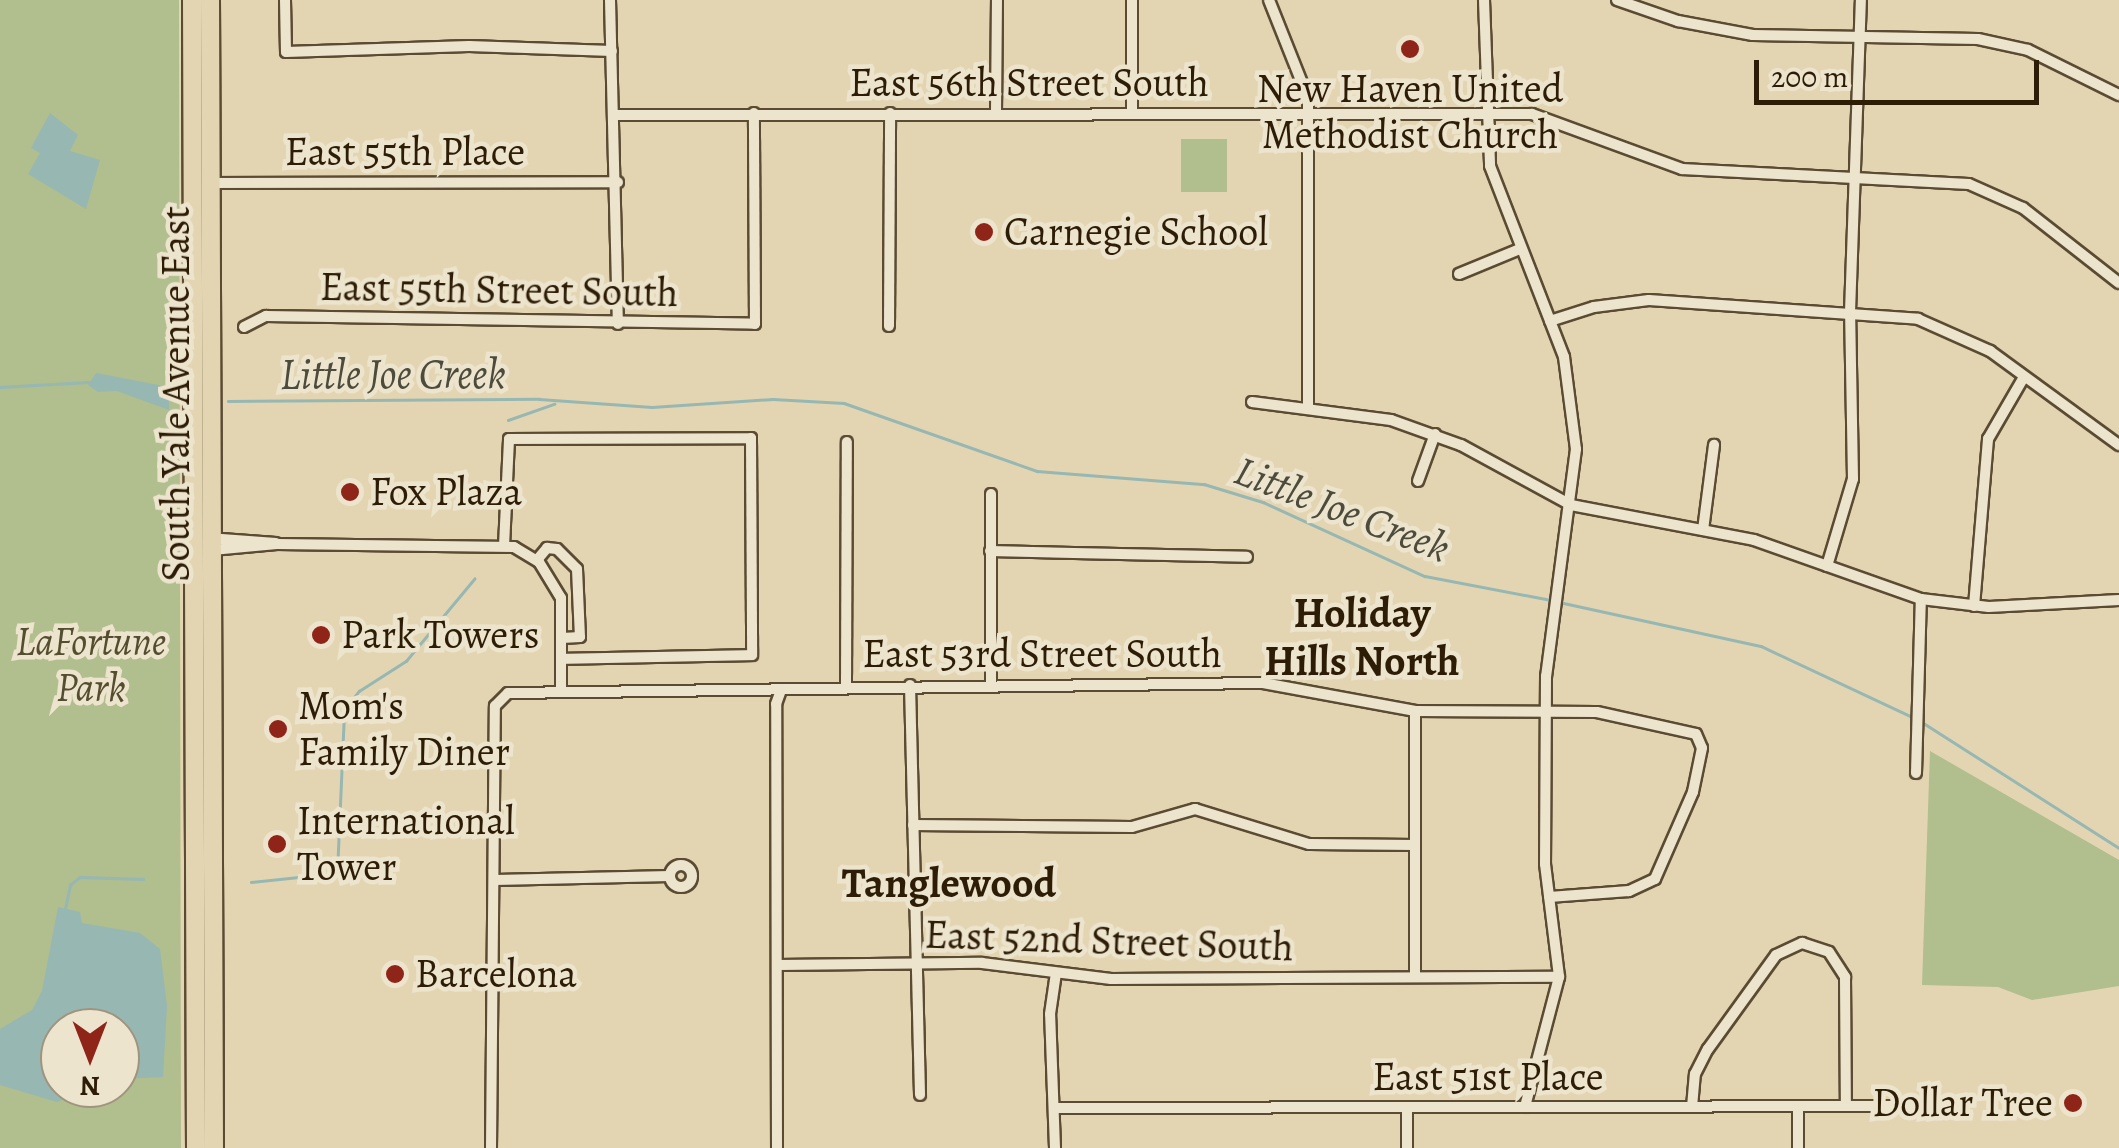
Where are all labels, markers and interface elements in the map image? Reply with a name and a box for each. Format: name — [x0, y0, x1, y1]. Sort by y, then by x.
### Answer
marker: New Haven United Methodist Church — [1399, 38, 1421, 60]
scale bar — [1759, 40, 2044, 102]
text: 200 m — [1771, 57, 1848, 97]
street label: East 56th Street South — [849, 59, 1209, 107]
place label: New Haven United Methodist Church — [1257, 65, 1563, 159]
street label: East 55th Place — [285, 128, 525, 176]
street label: South Yale Avenue East — [152, 206, 200, 582]
place label: Carnegie School — [1004, 208, 1268, 256]
marker: Carnegie School — [973, 221, 995, 243]
street label: East 55th Street South — [319, 263, 679, 317]
water label: Little Joe Creek — [280, 349, 506, 399]
water label: Little Joe Creek — [1227, 445, 1457, 573]
place label: Fox Plaza — [370, 468, 522, 516]
marker: Fox Plaza — [339, 481, 361, 503]
district label: Holiday Hills North — [1264, 588, 1460, 686]
place label: Park Towers — [341, 611, 540, 659]
park label: LaFortune Park — [16, 618, 166, 712]
marker: Park Towers — [310, 624, 332, 646]
street label: East 53rd Street South — [862, 630, 1222, 678]
place label: Mom's Family Diner — [298, 682, 510, 776]
marker: Mom's Family Diner — [267, 718, 289, 740]
place label: International Tower — [297, 797, 515, 891]
marker: International Tower — [266, 833, 288, 855]
district label: Tanglewood — [842, 858, 1056, 908]
street label: East 52nd Street South — [924, 911, 1294, 971]
place label: Barcelona — [415, 950, 577, 998]
marker: Barcelona — [384, 963, 406, 985]
north arrow — [40, 1008, 140, 1108]
street label: East 51st Place — [1372, 1053, 1604, 1101]
text: N — [80, 1067, 100, 1105]
place label: Dollar Tree — [1872, 1079, 2053, 1127]
marker: Dollar Tree — [2062, 1092, 2084, 1114]

